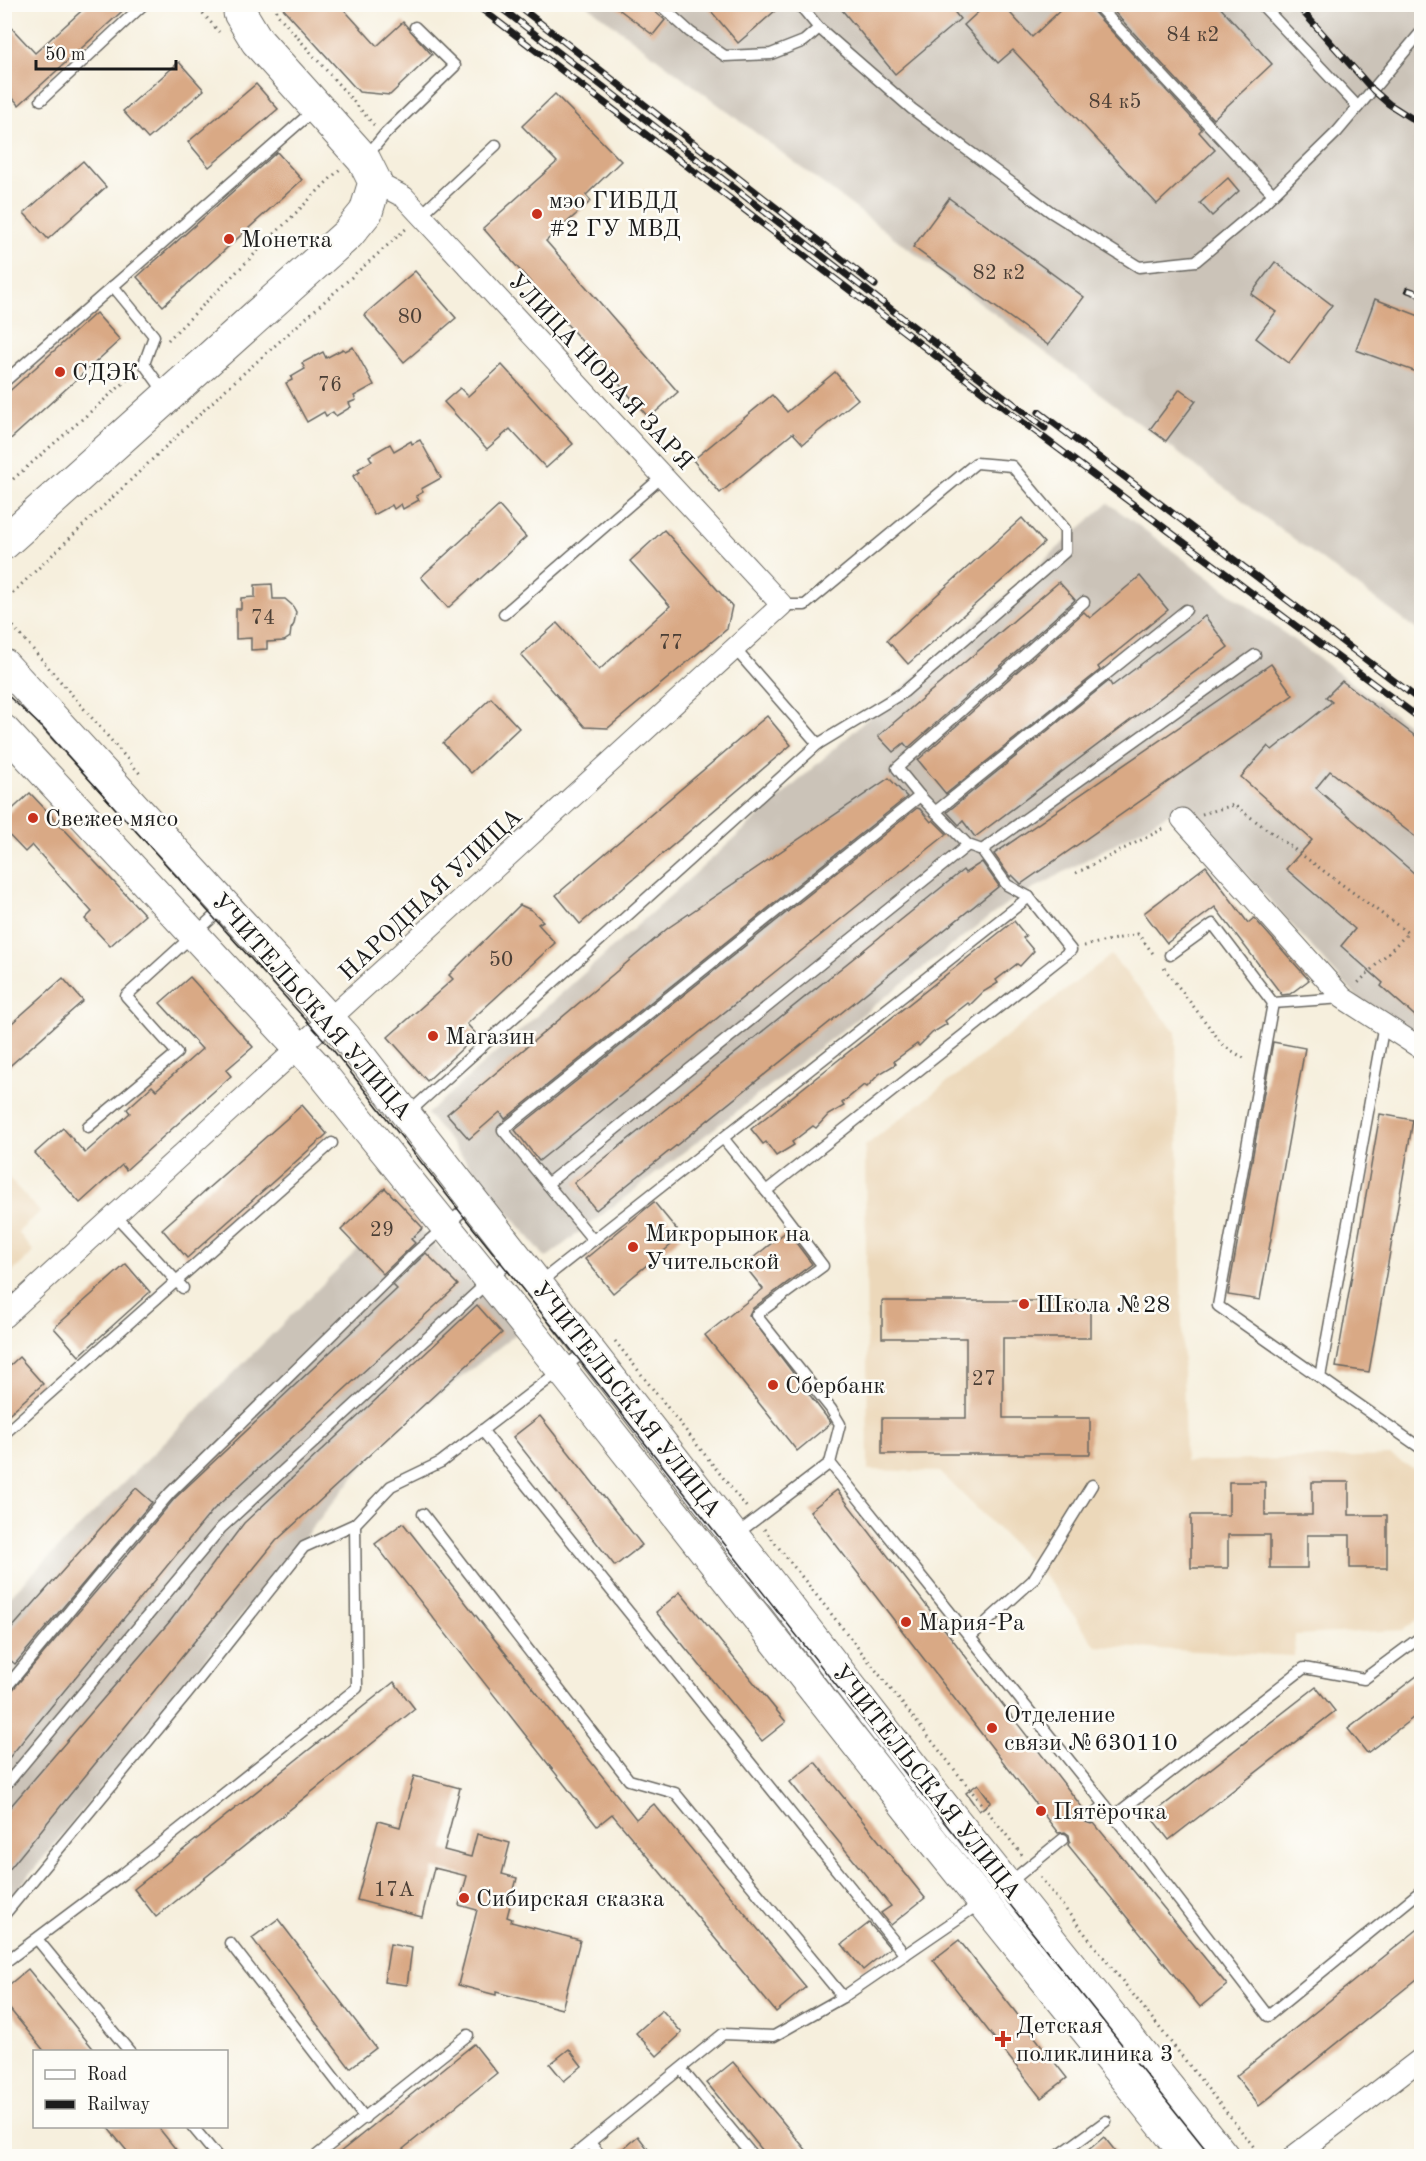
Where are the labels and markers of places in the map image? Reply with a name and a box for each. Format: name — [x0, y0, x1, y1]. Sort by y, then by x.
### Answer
place label: мэо ГИБДД #2 ГУ МВД — [549, 190, 681, 242]
marker: мэо ГИБДД #2 ГУ МВД — [530, 207, 544, 221]
place label: Монетка — [241, 229, 333, 253]
marker: Монетка — [222, 232, 236, 246]
place label: СДЭК — [72, 362, 139, 386]
marker: СДЭК — [53, 365, 67, 379]
place label: Свежее мясо — [45, 808, 178, 832]
marker: Свежее мясо — [26, 811, 40, 825]
place label: Магазин — [445, 1026, 535, 1050]
marker: Магазин — [426, 1029, 440, 1043]
place label: Микрорынок на Учительской — [645, 1223, 810, 1275]
marker: Микрорынок на Учительской — [626, 1240, 640, 1254]
place label: Школа №28 — [1036, 1294, 1171, 1318]
marker: Школа №28 — [1017, 1297, 1031, 1311]
place label: Сбербанк — [785, 1375, 885, 1399]
marker: Сбербанк — [766, 1378, 780, 1392]
place label: Мария-Ра — [918, 1612, 1025, 1636]
marker: Мария-Ра — [899, 1615, 913, 1629]
place label: Отделение связи №630110 — [1004, 1704, 1178, 1756]
marker: Отделение связи №630110 — [985, 1721, 999, 1735]
place label: Пятёрочка — [1053, 1801, 1167, 1825]
marker: Пятёрочка — [1034, 1804, 1048, 1818]
place label: Сибирская сказка — [476, 1888, 665, 1912]
marker: Сибирская сказка — [457, 1891, 471, 1905]
place label: Детская поликлиника 3 — [1016, 2015, 1174, 2067]
marker: Детская поликлиника 3 — [994, 2030, 1012, 2048]

